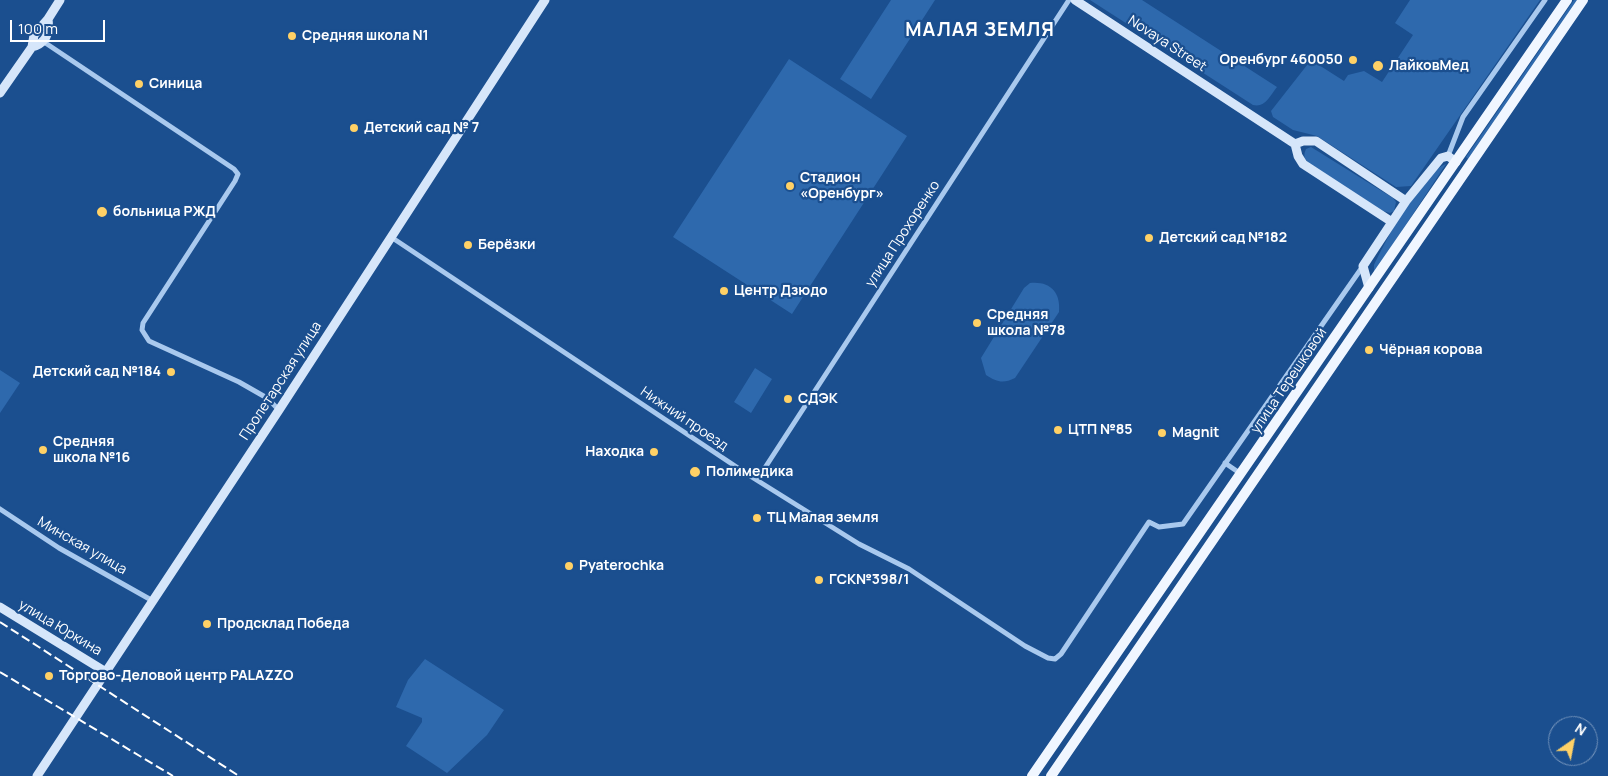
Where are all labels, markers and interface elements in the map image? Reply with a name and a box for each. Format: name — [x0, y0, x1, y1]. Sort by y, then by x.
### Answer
scale bar — [12, 10, 108, 42]
street label: Novaya Street — [1125, 12, 1209, 76]
text: 100 m — [18, 18, 58, 39]
district label: МАЛАЯ ЗЕМЛЯ — [904, 20, 1056, 42]
place label: Средняя школа N1 — [302, 28, 429, 44]
marker: Средняя школа N1 — [286, 30, 298, 42]
place label: Оренбург 460050 — [1220, 52, 1343, 68]
marker: Оренбург 460050 — [1347, 54, 1359, 66]
place label: ЛайковМед — [1389, 58, 1469, 74]
marker: ЛайковМед — [1371, 59, 1385, 73]
place label: Синица — [149, 76, 202, 92]
marker: Синица — [133, 78, 145, 90]
place label: Детский сад № 7 — [364, 120, 479, 136]
marker: Детский сад № 7 — [348, 122, 360, 134]
place label: Стадион «Оренбург» — [800, 170, 884, 202]
street label: улица Прохоренко — [862, 178, 944, 290]
marker: Стадион «Оренбург» — [784, 180, 796, 192]
place label: больница РЖД — [113, 204, 216, 220]
marker: больница РЖД — [95, 205, 109, 219]
place label: Детский сад №182 — [1159, 230, 1287, 246]
marker: Детский сад №182 — [1143, 232, 1155, 244]
place label: Берёзки — [478, 237, 535, 253]
marker: Берёзки — [462, 239, 474, 251]
place label: Центр Дзюдо — [734, 283, 828, 299]
marker: Центр Дзюдо — [718, 285, 730, 297]
place label: Средняя школа №78 — [987, 307, 1065, 340]
marker: Средняя школа №78 — [971, 317, 983, 329]
street label: Пролетарская улица — [236, 319, 326, 443]
street label: улица Терешковой — [1247, 325, 1331, 437]
place label: Чёрная корова — [1379, 342, 1482, 358]
marker: Чёрная корова — [1363, 344, 1375, 356]
place label: Детский сад №184 — [33, 364, 161, 380]
marker: Детский сад №184 — [165, 366, 177, 378]
street label: Нижний проезд — [637, 383, 731, 455]
place label: СДЭК — [798, 391, 838, 407]
marker: СДЭК — [782, 393, 794, 405]
place label: ЦТП №85 — [1068, 422, 1133, 438]
marker: ЦТП №85 — [1052, 424, 1064, 436]
place label: Magnit — [1172, 425, 1219, 441]
marker: Magnit — [1156, 427, 1168, 439]
place label: Средняя школа №16 — [53, 434, 130, 467]
marker: Средняя школа №16 — [37, 444, 49, 456]
place label: Находка — [585, 444, 644, 460]
marker: Находка — [648, 446, 660, 458]
place label: Полимедика — [706, 464, 793, 480]
marker: Полимедика — [688, 465, 702, 479]
place label: ТЦ Малая земля — [767, 510, 879, 526]
marker: ТЦ Малая земля — [751, 512, 763, 524]
street label: Минская улица — [34, 514, 130, 578]
place label: Pyaterochka — [579, 558, 664, 574]
marker: Pyaterochka — [563, 560, 575, 572]
place label: ГСК№398/1 — [829, 572, 909, 588]
marker: ГСК№398/1 — [813, 574, 825, 586]
street label: улица Юркина — [15, 596, 105, 660]
place label: Продсклад Победа — [217, 616, 349, 632]
marker: Продсклад Победа — [201, 618, 213, 630]
place label: Торгово-Деловой центр PALAZZO — [59, 668, 294, 684]
marker: Торгово-Деловой центр PALAZZO — [43, 670, 55, 682]
north arrow — [1548, 716, 1598, 766]
text: N — [1572, 718, 1590, 740]

